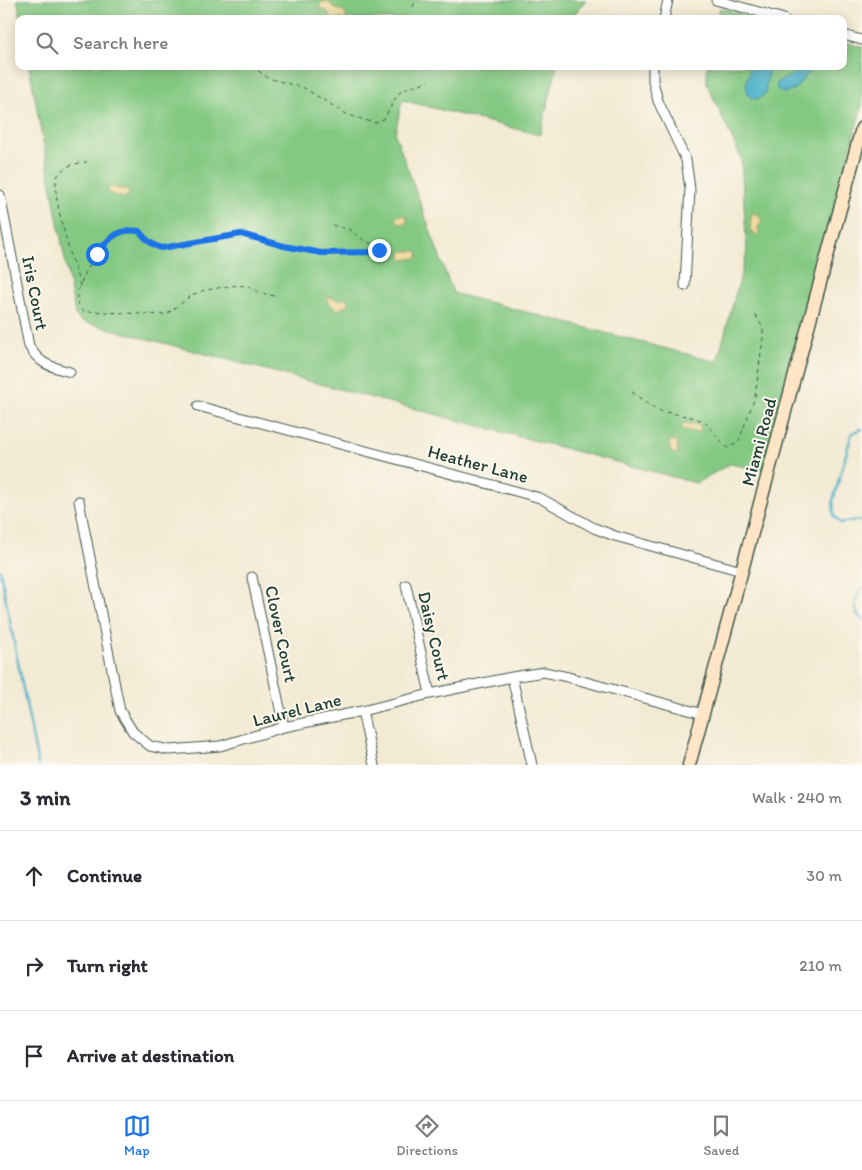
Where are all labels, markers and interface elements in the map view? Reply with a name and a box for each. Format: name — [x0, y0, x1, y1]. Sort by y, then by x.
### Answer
search box — [15, 15, 847, 70]
icon: search — [33, 29, 61, 57]
text: Search here — [73, 31, 168, 54]
route end — [368, 239, 391, 262]
route start — [86, 243, 109, 266]
street label: Iris Court — [17, 254, 53, 332]
street label: Miami Road — [737, 395, 781, 488]
street label: Heather Lane — [425, 440, 531, 488]
street label: Clover Court — [260, 584, 302, 685]
street label: Daisy Court — [413, 589, 455, 683]
street label: Laurel Lane — [250, 688, 344, 732]
text: 3 min — [20, 785, 70, 810]
text: Walk · 240 m — [752, 788, 842, 807]
icon: ahead — [20, 862, 48, 890]
text: Continue — [67, 864, 142, 887]
text: 30 m — [806, 866, 842, 885]
icon: right — [20, 952, 48, 980]
text: Turn right — [67, 954, 148, 977]
text: 210 m — [799, 956, 842, 975]
icon: arrive — [20, 1042, 48, 1070]
text: Arrive at destination — [67, 1044, 234, 1067]
tab: Map — [123, 1112, 151, 1159]
tab: Directions — [396, 1112, 458, 1159]
tab: Saved — [703, 1112, 739, 1159]

